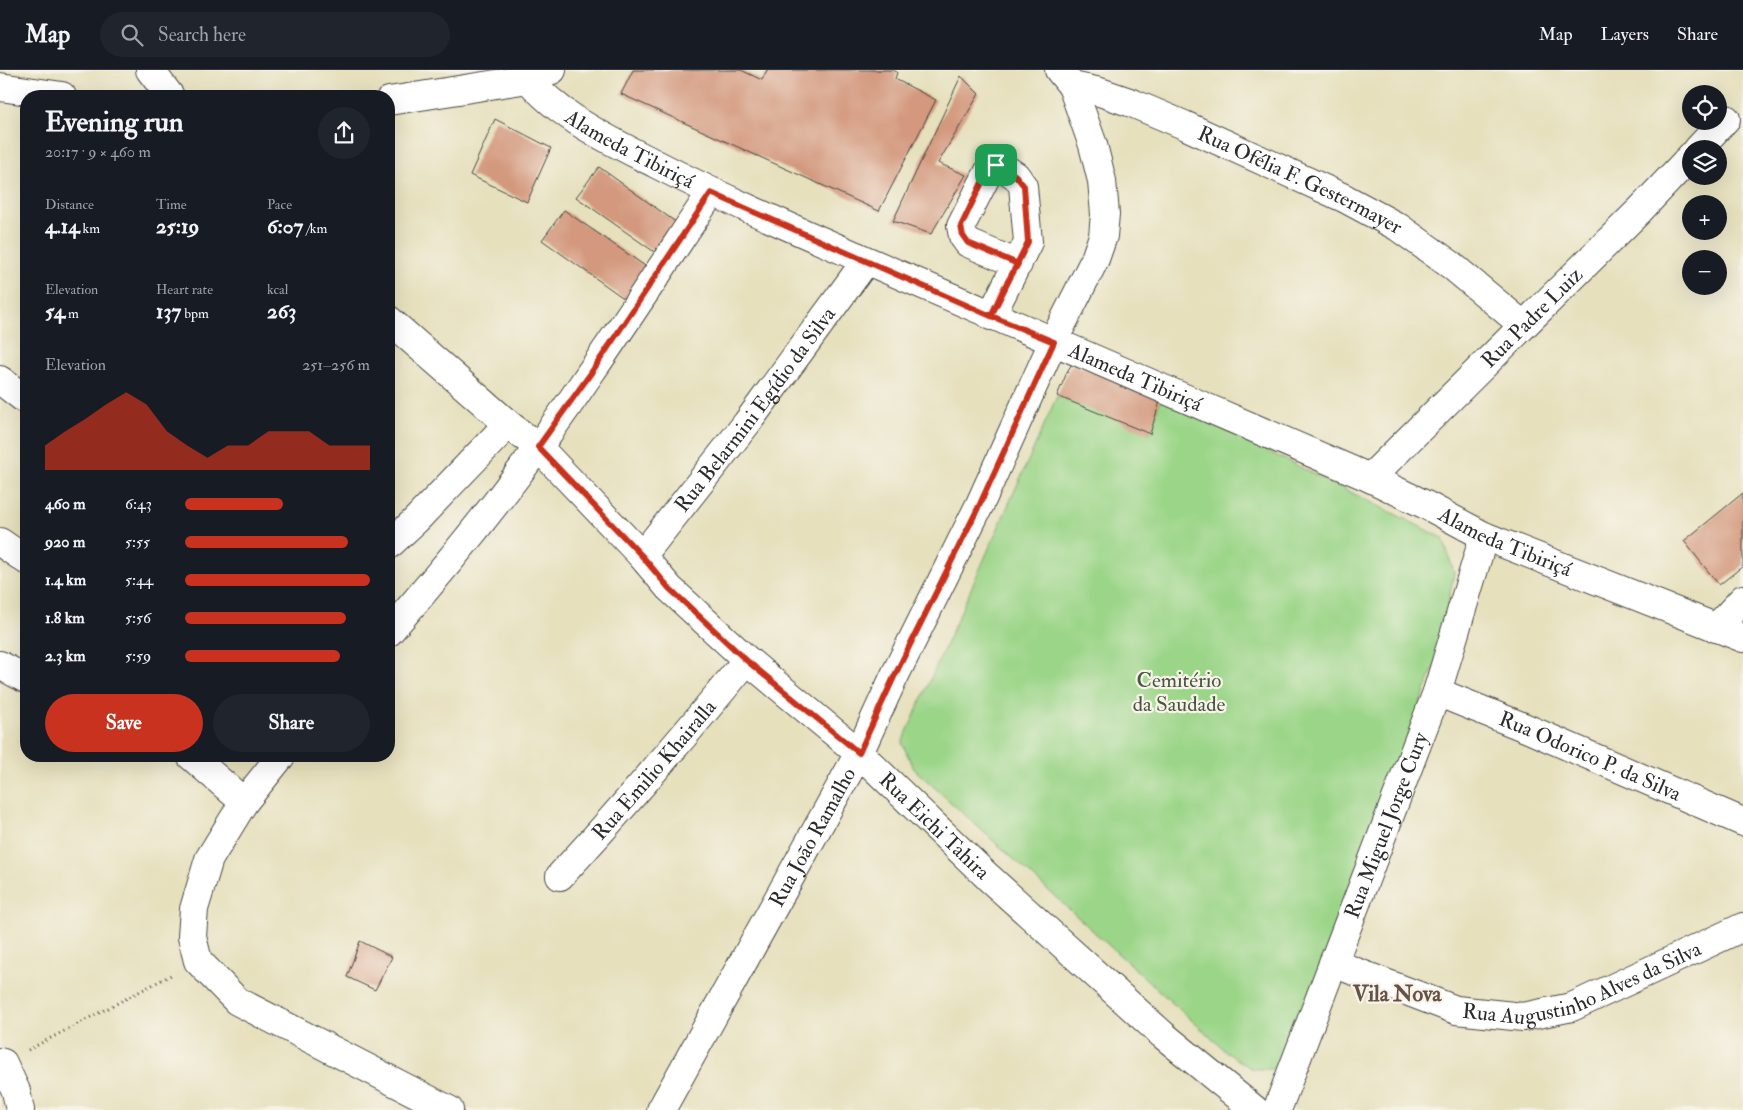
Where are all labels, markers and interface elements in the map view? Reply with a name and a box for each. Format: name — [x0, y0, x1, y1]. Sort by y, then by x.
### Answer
search box — [100, 12, 450, 57]
text: Map — [25, 19, 70, 50]
icon: search — [118, 21, 146, 49]
text: Search here — [158, 23, 246, 47]
text: Map — [1539, 23, 1573, 46]
text: Layers — [1601, 23, 1649, 46]
text: Share — [1677, 23, 1718, 46]
map controls — [1682, 85, 1727, 295]
button: locate — [1682, 85, 1727, 130]
street label: Alameda Tibiriçá — [559, 103, 699, 195]
text: Evening run — [45, 105, 183, 140]
button: share — [318, 107, 370, 159]
street label: Rua Ofélia F. Gestermayer — [1193, 120, 1407, 241]
button: layers — [1682, 140, 1727, 185]
text: 20:17 · 9 × 460 m — [45, 142, 151, 162]
pin — [975, 144, 1017, 186]
icon: arrive — [982, 151, 1010, 179]
button: + — [1682, 195, 1727, 240]
text: Distance — [45, 196, 94, 213]
text: Time — [156, 196, 187, 213]
text: Pace — [267, 196, 292, 213]
text: 4.14 — [45, 213, 80, 240]
text: 25:19 — [156, 213, 199, 240]
text: 6:07 — [267, 213, 303, 240]
text: km — [80, 220, 100, 237]
text: /km — [303, 220, 327, 237]
button: − — [1682, 250, 1727, 295]
street label: Rua Padre Luiz — [1476, 262, 1589, 374]
text: Elevation — [45, 281, 98, 298]
text: Heart rate — [156, 281, 213, 298]
text: kcal — [267, 281, 288, 298]
text: 54 — [45, 298, 65, 325]
text: 137 — [156, 298, 181, 325]
text: 263 — [267, 298, 296, 325]
street label: Rua Belarmini Egídio da Silva — [669, 301, 842, 518]
text: m — [65, 305, 79, 322]
text: bpm — [181, 305, 209, 322]
street label: Alameda Tibiriçá — [1064, 337, 1207, 418]
text: Elevation — [45, 355, 106, 375]
text: 251–256 m — [302, 355, 370, 375]
text: 460 m — [45, 494, 86, 514]
text: 6:43 — [125, 494, 152, 514]
street label: Alameda Tibiriçá — [1433, 501, 1576, 583]
text: 920 m — [45, 532, 85, 552]
text: 5:55 — [125, 532, 150, 552]
text: 1.4 km — [45, 570, 86, 590]
text: 5:44 — [125, 570, 153, 590]
text: 1.8 km — [45, 608, 85, 628]
text: 5:56 — [125, 608, 151, 628]
text: 2.3 km — [45, 646, 86, 666]
text: 5:59 — [125, 646, 151, 666]
park label: Cemitério da Saudade — [1133, 667, 1226, 718]
button: Save — [45, 694, 203, 752]
button: Share — [213, 694, 370, 752]
street label: Rua Emilio Khairalla — [586, 694, 723, 846]
street label: Rua Odorico P. da Silva — [1495, 705, 1686, 808]
street label: Rua Miguel Jorge Cury — [1339, 728, 1435, 922]
street label: Rua João Ramalho — [763, 763, 862, 912]
street label: Rua Eichi Tahira — [873, 766, 996, 886]
street label: Rua Augustinho Alves da Silva — [1461, 935, 1706, 1031]
district label: Vila Nova — [1352, 980, 1442, 1008]

